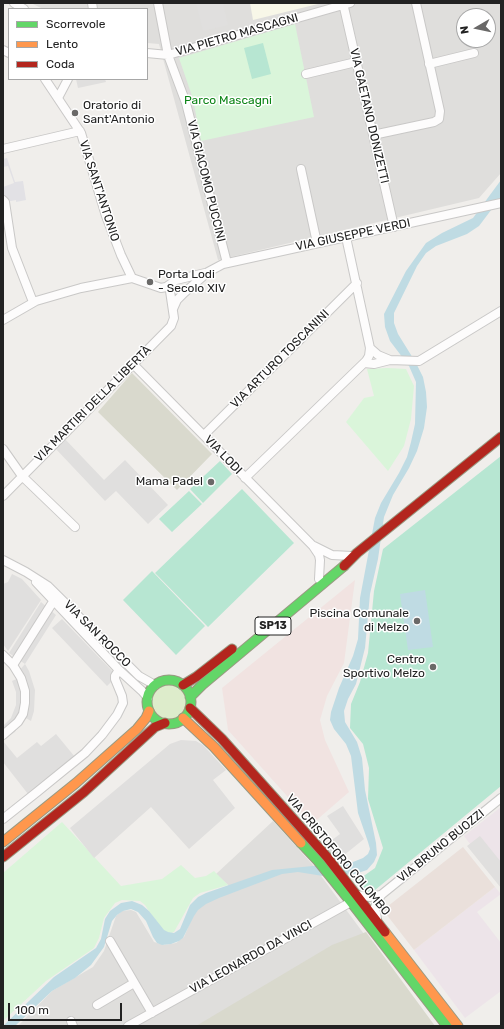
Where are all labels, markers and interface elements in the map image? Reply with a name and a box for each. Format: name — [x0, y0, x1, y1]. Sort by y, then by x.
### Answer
legend — [8, 8, 148, 80]
north arrow — [456, 8, 496, 48]
street label: VIA PIETRO MASCAGNI — [174, 11, 300, 59]
text: Scorrevole — [46, 17, 105, 31]
text: N — [458, 25, 472, 35]
text: Lento — [46, 37, 78, 51]
street label: VIA GAETANO DONIZETTI — [346, 47, 392, 185]
text: Coda — [46, 57, 75, 71]
park label: Parco Mascagni — [184, 94, 272, 108]
place label: Oratorio di Sant'Antonio — [83, 99, 155, 127]
marker: Oratorio di Sant'Antonio — [70, 108, 80, 118]
street label: VIA GIACOMO PUCCINI — [184, 119, 228, 243]
street label: VIA SANT'ANTONIO — [76, 139, 122, 243]
street label: VIA GIUSEPPE VERDI — [294, 216, 412, 254]
place label: Porta Lodi - Secolo XIV — [158, 268, 226, 296]
marker: Porta Lodi - Secolo XIV — [145, 277, 155, 287]
street label: VIA ARTURO TOSCANINI — [228, 307, 332, 411]
street label: VIA MARTIRI DELLA LIBERTÀ — [32, 343, 154, 465]
street label: VIA LODI — [201, 433, 245, 477]
place label: Mama Padel — [136, 475, 203, 489]
marker: Mama Padel — [206, 477, 216, 487]
street label: VIA SAN ROCCO — [60, 597, 134, 671]
place label: Piscina Comunale di Melzo — [310, 607, 409, 635]
marker: Piscina Comunale di Melzo — [412, 616, 422, 626]
road number: SP13 — [255, 617, 291, 635]
place label: Centro Sportivo Melzo — [343, 653, 425, 681]
marker: Centro Sportivo Melzo — [428, 662, 438, 672]
street label: VIA CRISTOFORO COLOMBO — [283, 791, 393, 919]
street label: VIA BRUNO BUOZZI — [395, 806, 487, 886]
street label: VIA LEONARDO DA VINCI — [187, 917, 315, 997]
scale bar — [10, 995, 124, 1021]
text: 100 m — [15, 1003, 49, 1017]

